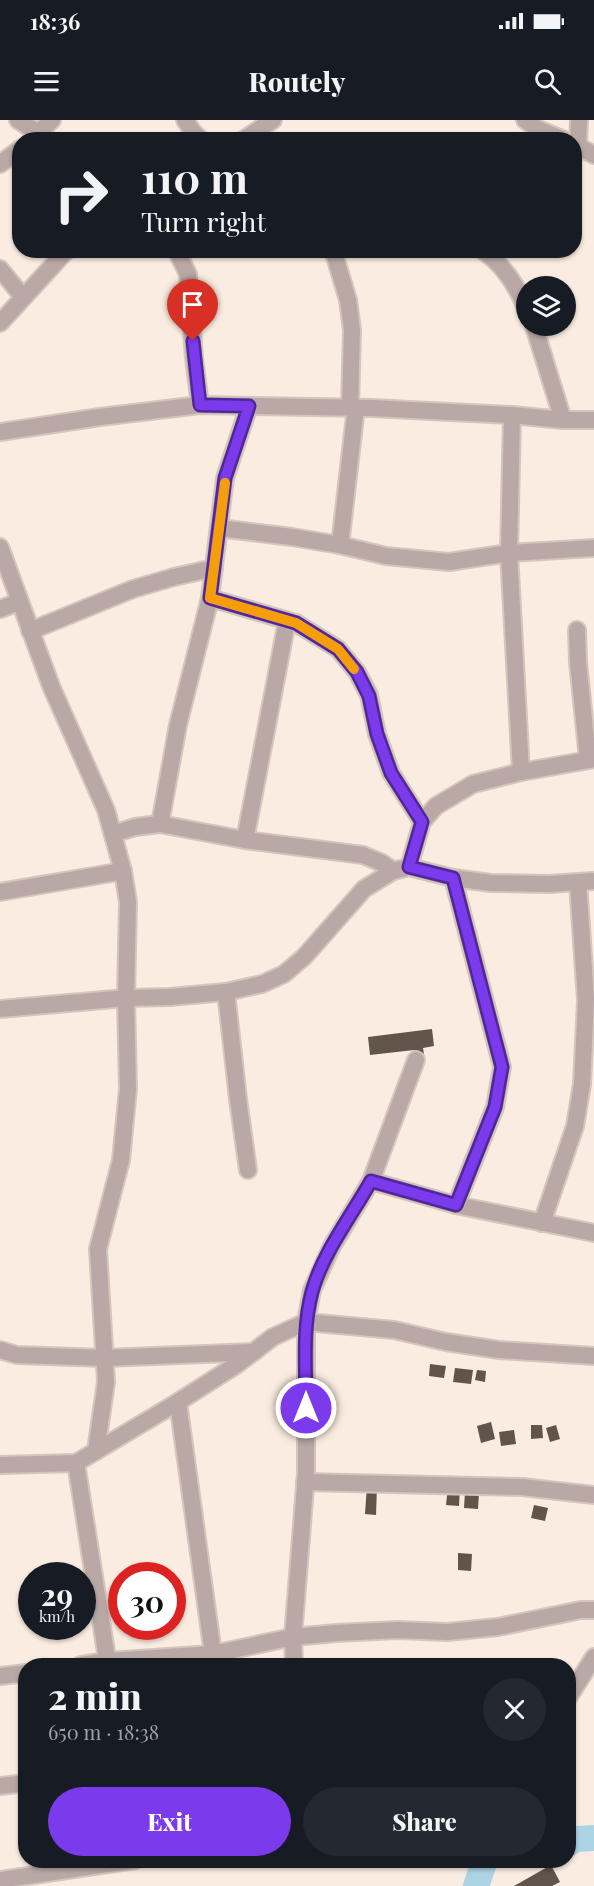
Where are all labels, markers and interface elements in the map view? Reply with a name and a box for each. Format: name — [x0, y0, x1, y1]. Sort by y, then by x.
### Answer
text: 18:36 — [30, 6, 80, 36]
text: Routely — [249, 63, 345, 99]
icon: menu — [30, 65, 63, 98]
icon: search — [531, 65, 564, 98]
text: 110 m — [141, 149, 248, 205]
icon: right — [42, 156, 120, 234]
text: Turn right — [141, 203, 266, 239]
map controls — [516, 276, 576, 336]
button: layers — [516, 276, 576, 336]
pin — [167, 279, 218, 341]
icon: arrive — [176, 288, 209, 321]
position arrow — [274, 1376, 338, 1440]
speed limit sign: 30 — [108, 1562, 186, 1640]
text: 29 — [41, 1574, 73, 1614]
text: km/h — [39, 1606, 75, 1626]
text: 2 min — [48, 1671, 142, 1719]
button: close — [483, 1678, 546, 1741]
text: 650 m · 18:38 — [48, 1718, 159, 1745]
button: Exit — [48, 1787, 291, 1856]
button: Share — [303, 1787, 546, 1856]

